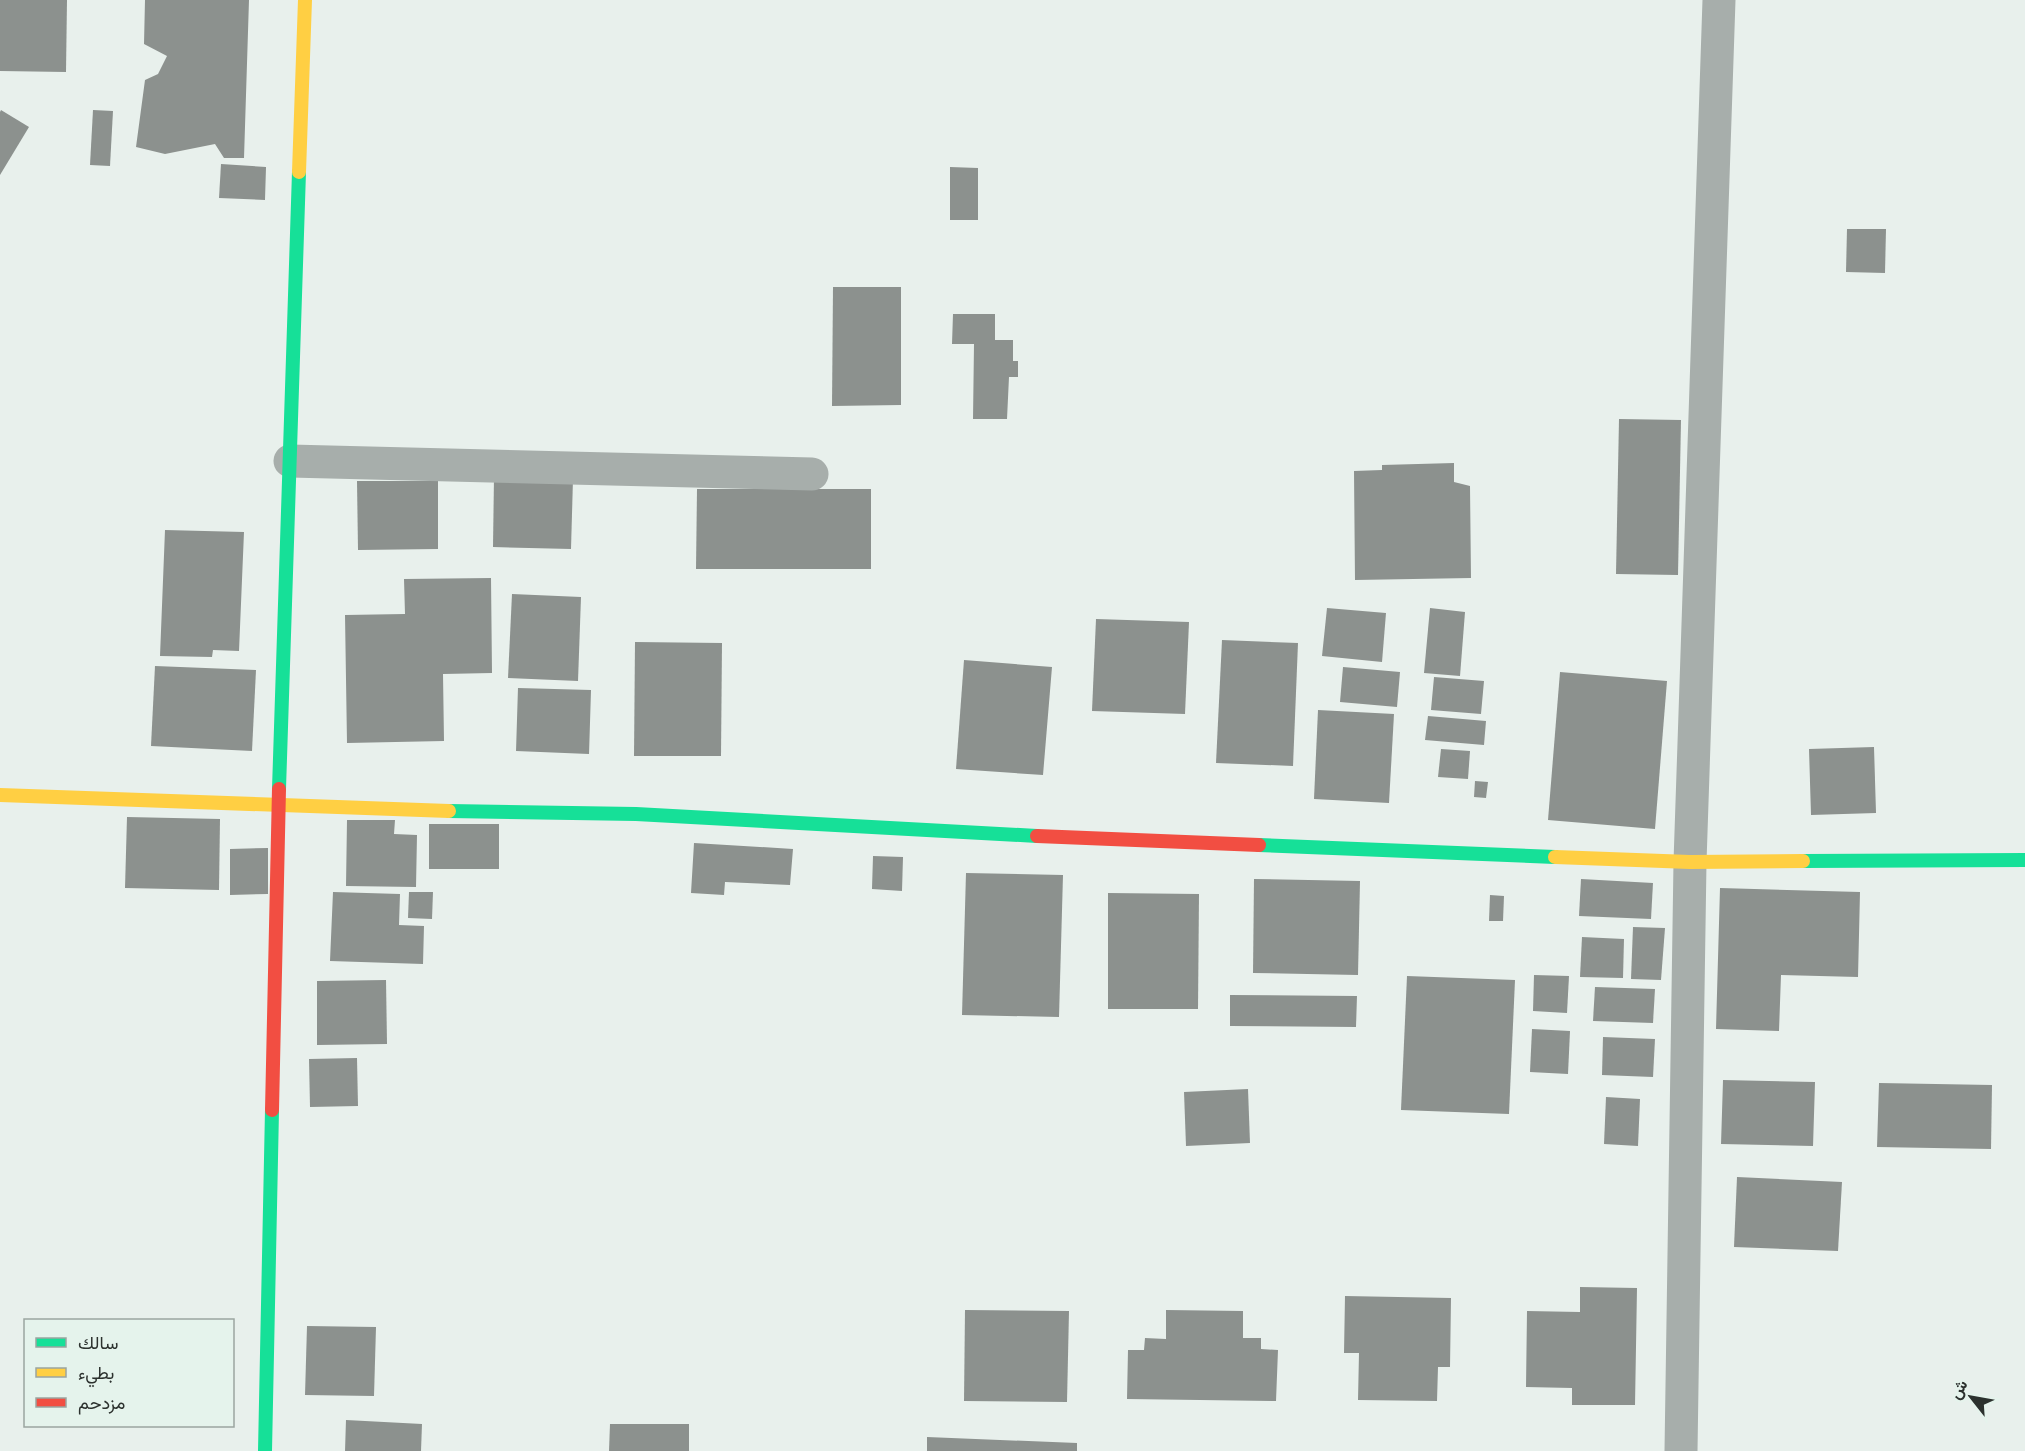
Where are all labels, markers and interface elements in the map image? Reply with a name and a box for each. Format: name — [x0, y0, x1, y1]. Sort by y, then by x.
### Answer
legend — [24, 1319, 234, 1427]
text: سالك — [78, 1329, 118, 1356]
text: بطيء — [78, 1359, 114, 1388]
north arrow — [1941, 1367, 2001, 1427]
text: ش — [1943, 1375, 1973, 1404]
text: مزدحم — [78, 1389, 125, 1416]

